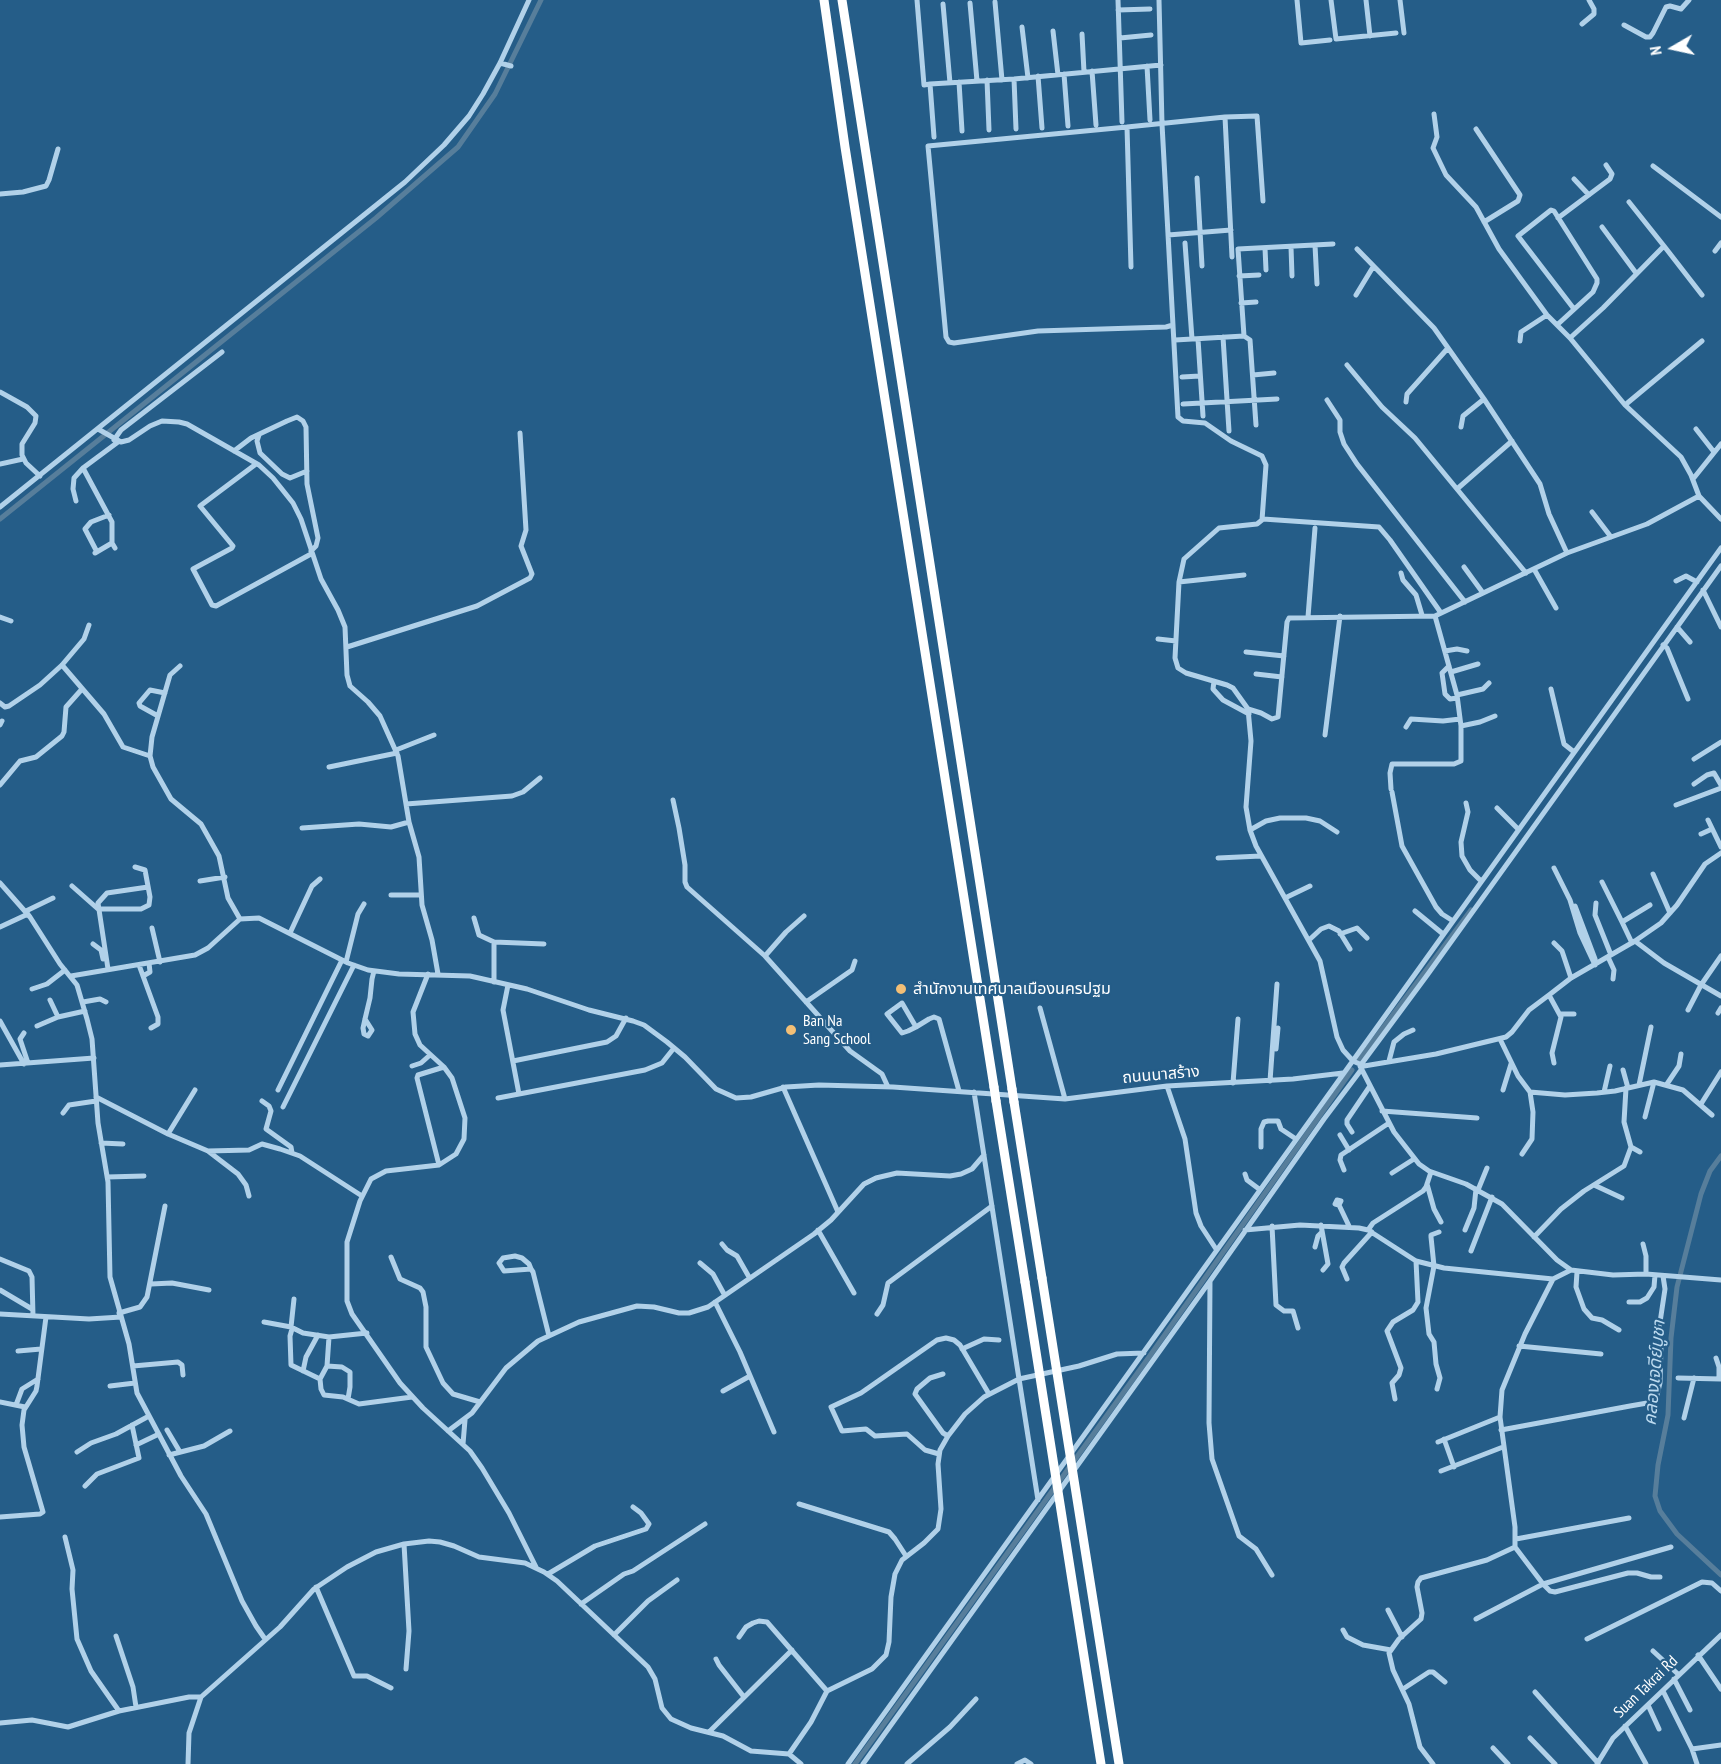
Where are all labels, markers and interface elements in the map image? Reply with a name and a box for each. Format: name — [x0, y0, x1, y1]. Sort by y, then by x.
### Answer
north arrow — [1643, 18, 1703, 78]
text: N — [1645, 45, 1666, 57]
place label: สำนักงานเทศบาลเมืองนครปฐม — [913, 979, 1111, 999]
marker: สำนักงานเทศบาลเมืองนครปฐม — [894, 982, 908, 996]
place label: Ban Na Sang School — [803, 1011, 871, 1049]
marker: Ban Na Sang School — [784, 1023, 798, 1037]
street label: ถนนนาสร้าง — [1122, 1062, 1200, 1088]
water label: คลองเจดีย์บูชา — [1640, 1319, 1670, 1427]
street label: Suan Takrai Rd — [1610, 1652, 1682, 1722]

